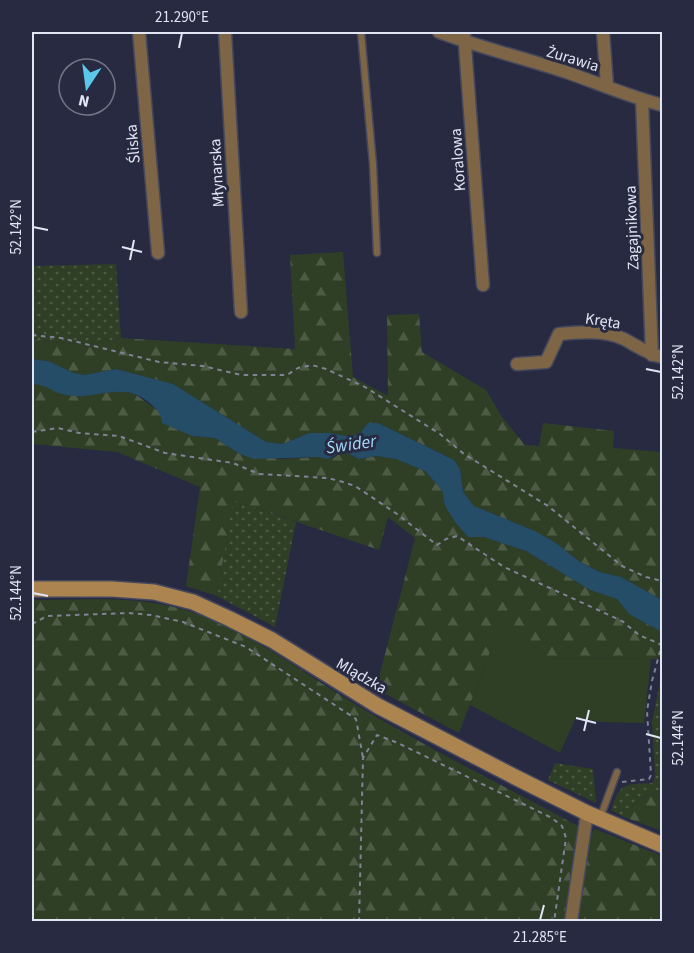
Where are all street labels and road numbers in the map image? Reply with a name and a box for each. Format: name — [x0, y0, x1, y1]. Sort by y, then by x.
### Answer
street label: Żurawia — [544, 41, 602, 77]
street label: Śliska — [120, 123, 146, 164]
street label: Koralowa — [445, 128, 471, 192]
street label: Młynarska — [204, 138, 230, 208]
street label: Zagajnikowa — [620, 185, 644, 271]
street label: Kręta — [584, 307, 622, 335]
street label: Mlądzka — [332, 653, 391, 699]

